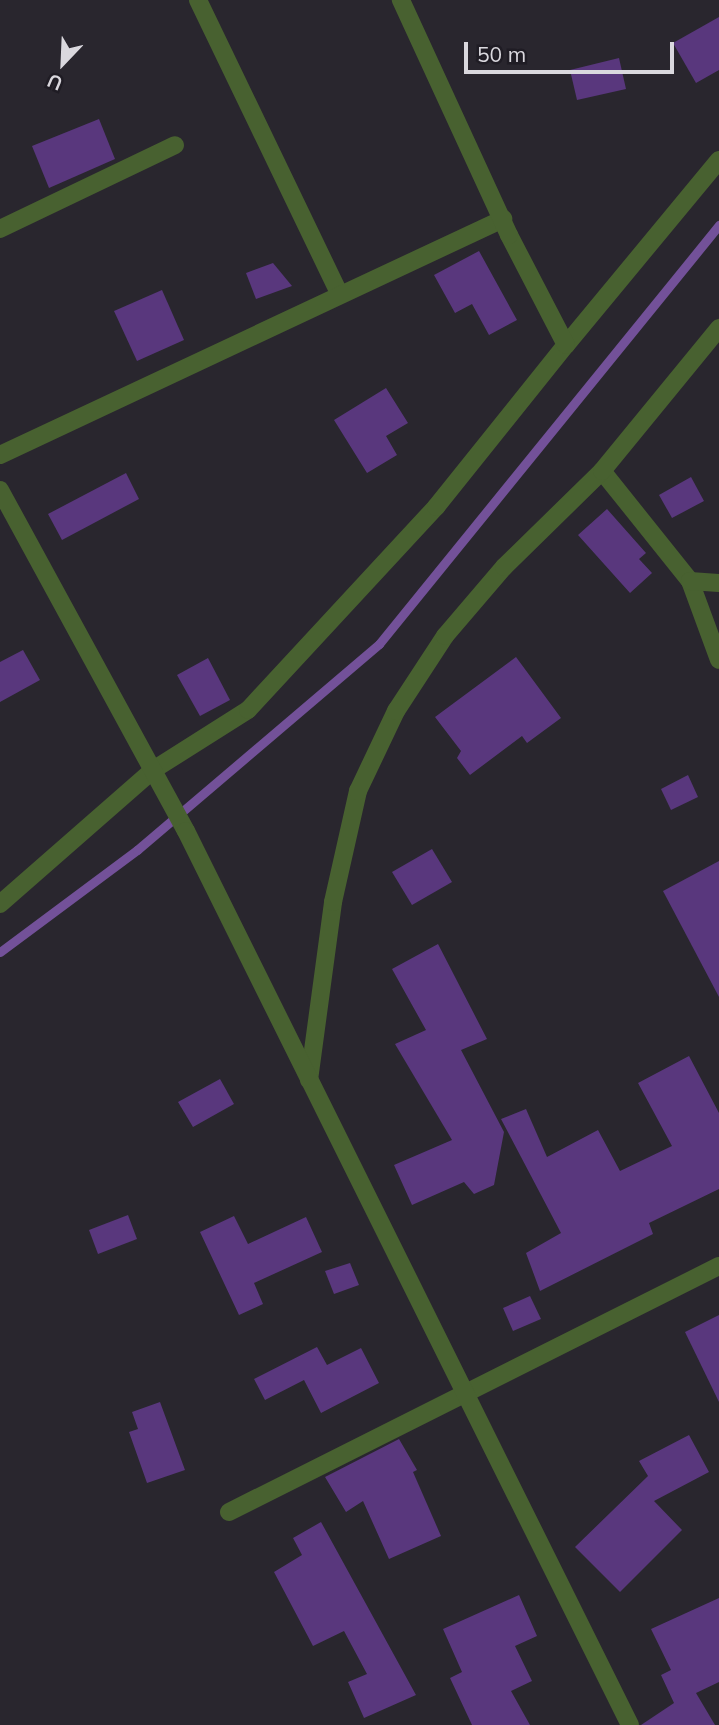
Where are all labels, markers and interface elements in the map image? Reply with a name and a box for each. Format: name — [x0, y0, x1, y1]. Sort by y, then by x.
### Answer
north arrow — [28, 28, 98, 98]
scale bar — [467, 28, 677, 72]
text: 50 m — [477, 41, 526, 67]
text: U — [44, 69, 66, 96]

